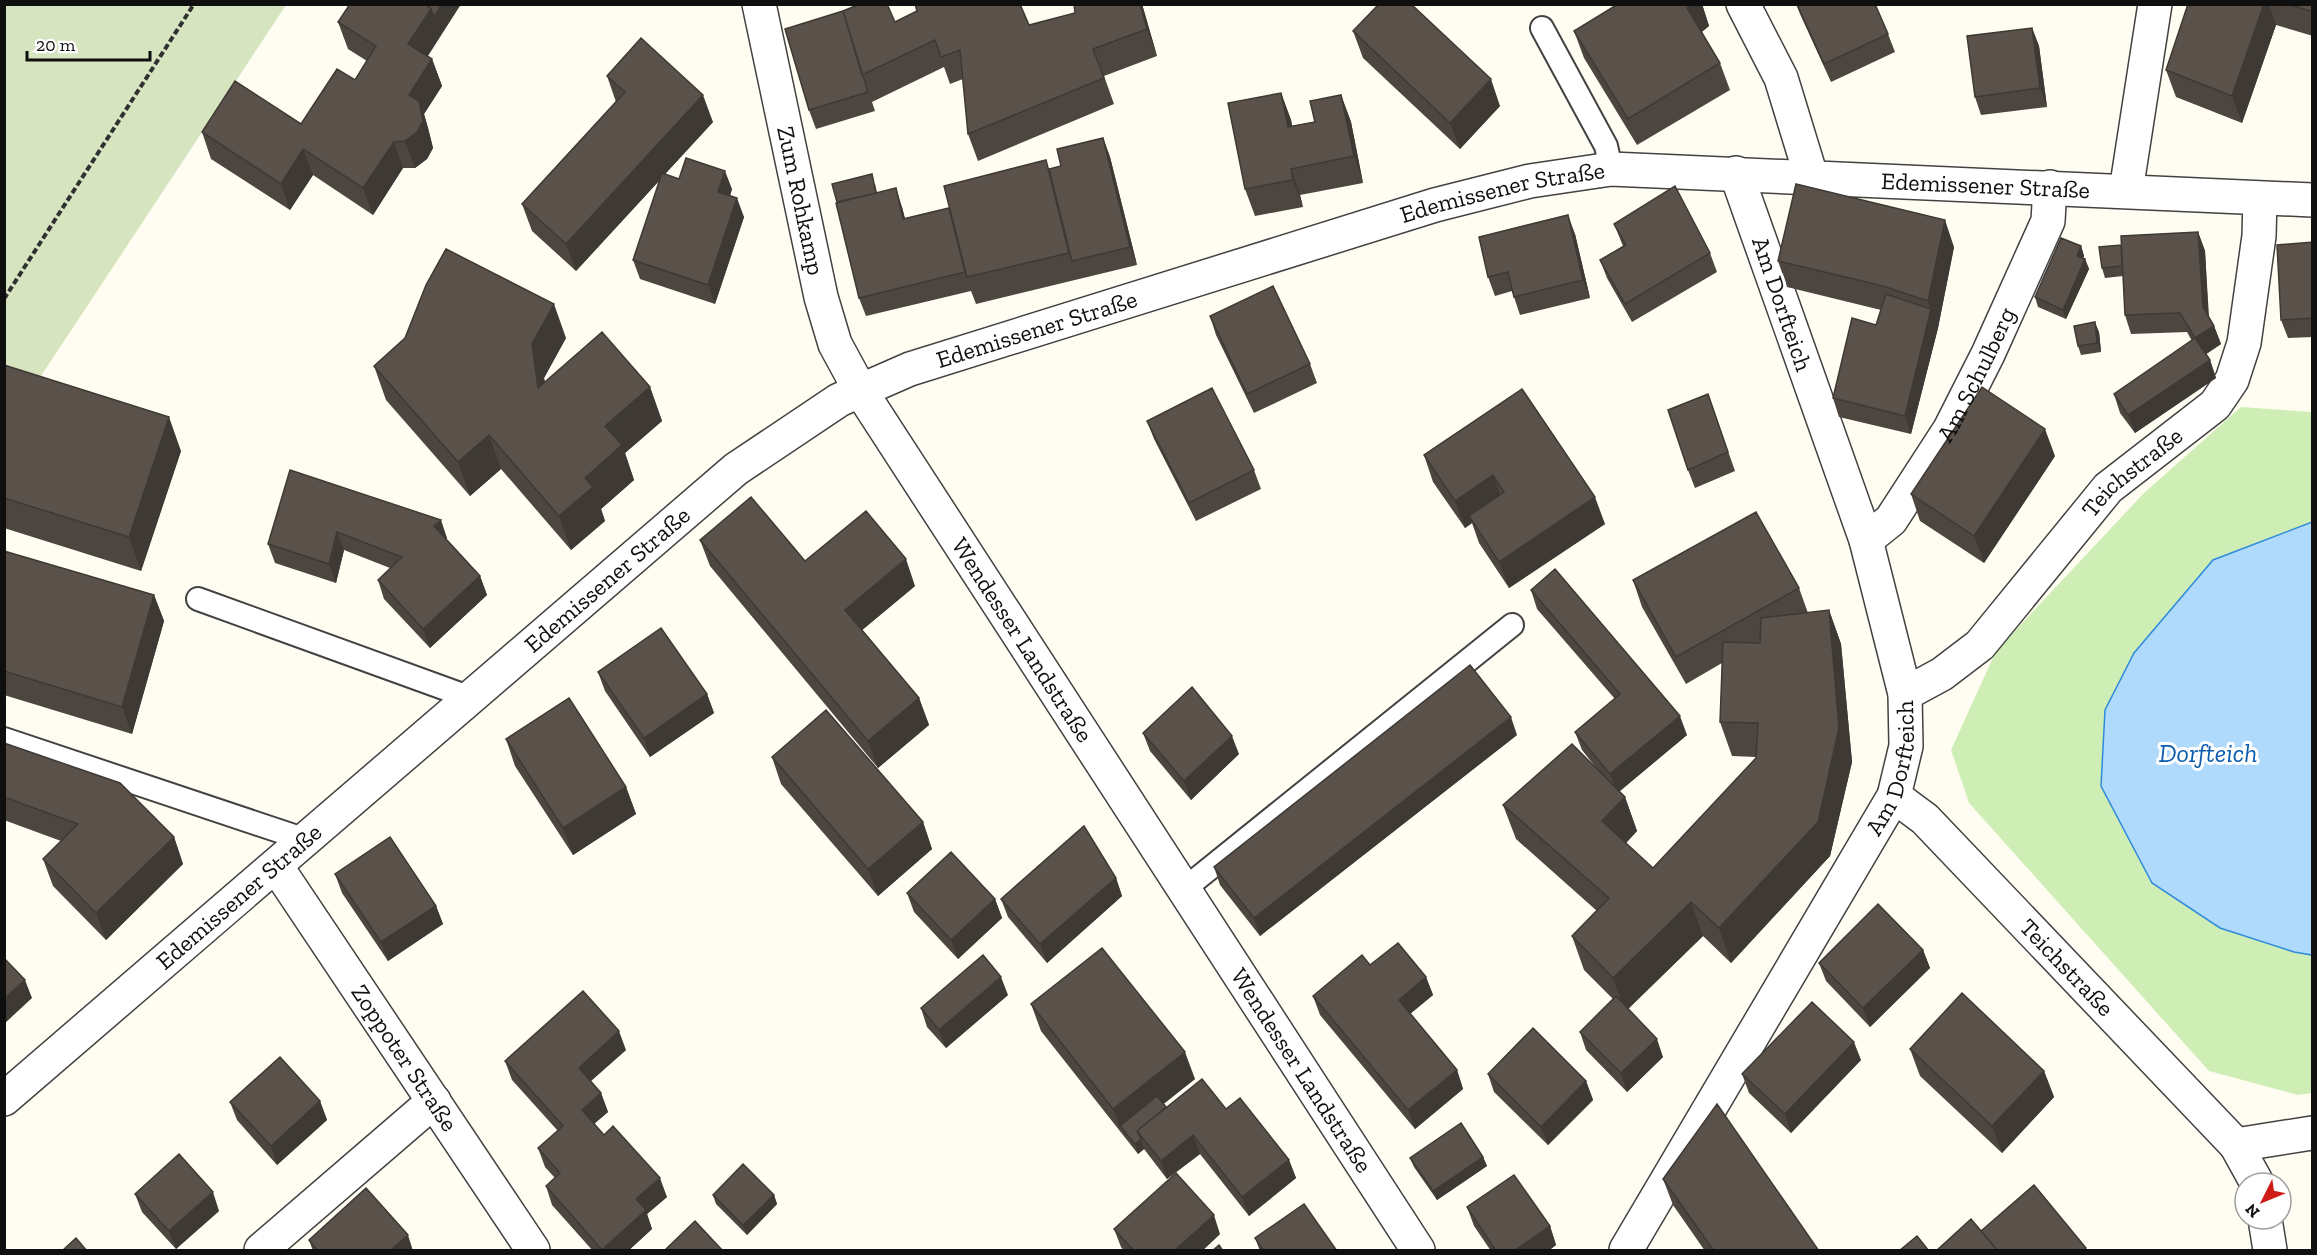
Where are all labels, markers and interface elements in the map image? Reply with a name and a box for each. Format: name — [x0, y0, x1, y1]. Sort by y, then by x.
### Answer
scale bar — [27, 24, 150, 62]
text: 20 m — [36, 34, 76, 56]
street label: Zum Rohkamp — [771, 123, 831, 278]
street label: Edemissener Straße — [1396, 155, 1606, 229]
street label: Edemissener Straße — [1881, 166, 2091, 204]
street label: Am Dorfteich — [1746, 233, 1819, 375]
street label: Edemissener Straße — [933, 284, 1141, 374]
street label: Am Schulberg — [1931, 303, 2021, 447]
street label: Teichstraße — [2075, 421, 2188, 523]
street label: Edemissener Straße — [518, 500, 696, 658]
street label: Wendesser Landstraße — [946, 532, 1100, 748]
street label: Am Dorfteich — [1859, 700, 1920, 840]
water label: Dorfteich — [2159, 737, 2257, 769]
street label: Edemissener Straße — [150, 817, 327, 976]
street label: Teichstraße — [2014, 912, 2120, 1022]
street label: Wendesser Landstraße — [1225, 962, 1379, 1178]
street label: Zoppoter Straße — [345, 979, 464, 1137]
north arrow — [2233, 1171, 2293, 1231]
text: N — [2241, 1200, 2263, 1222]

